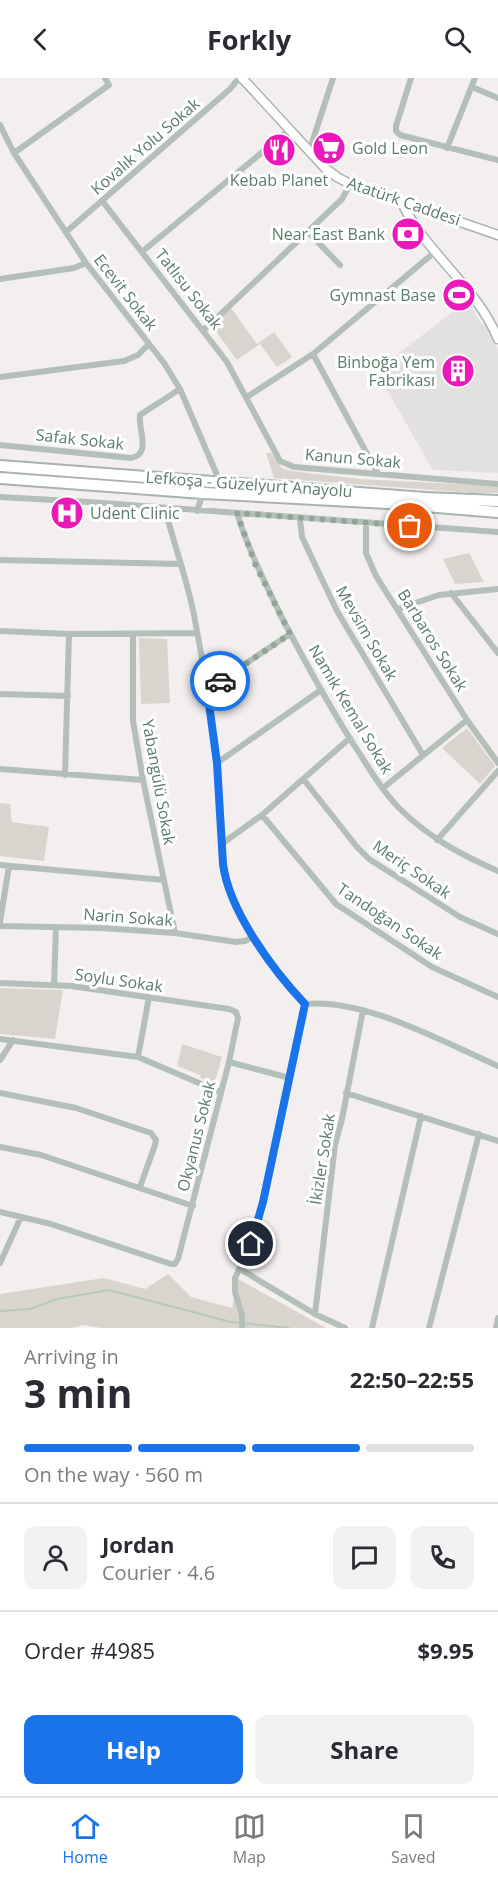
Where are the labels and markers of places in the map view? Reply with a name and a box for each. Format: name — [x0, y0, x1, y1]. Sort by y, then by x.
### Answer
supermarket icon: Gold Leon — [311, 130, 347, 166]
restaurant icon: Kebab Planet — [261, 132, 297, 168]
place label: Gold Leon — [352, 137, 428, 159]
place label: Kebab Planet — [230, 169, 329, 191]
bank icon: Near East Bank — [390, 216, 426, 252]
place label: Near East Bank — [272, 223, 386, 245]
sports icon: Gymnast Base — [441, 277, 477, 313]
place label: Gymnast Base — [330, 284, 436, 306]
place label: Binboğa Yem Fabrikası — [337, 351, 435, 391]
building icon: Binboğa Yem Fabrikası — [440, 353, 476, 389]
hospital icon: Udent Clinic — [49, 495, 85, 531]
pin — [384, 500, 435, 551]
place label: Udent Clinic — [90, 502, 180, 524]
pin — [225, 1218, 276, 1269]

